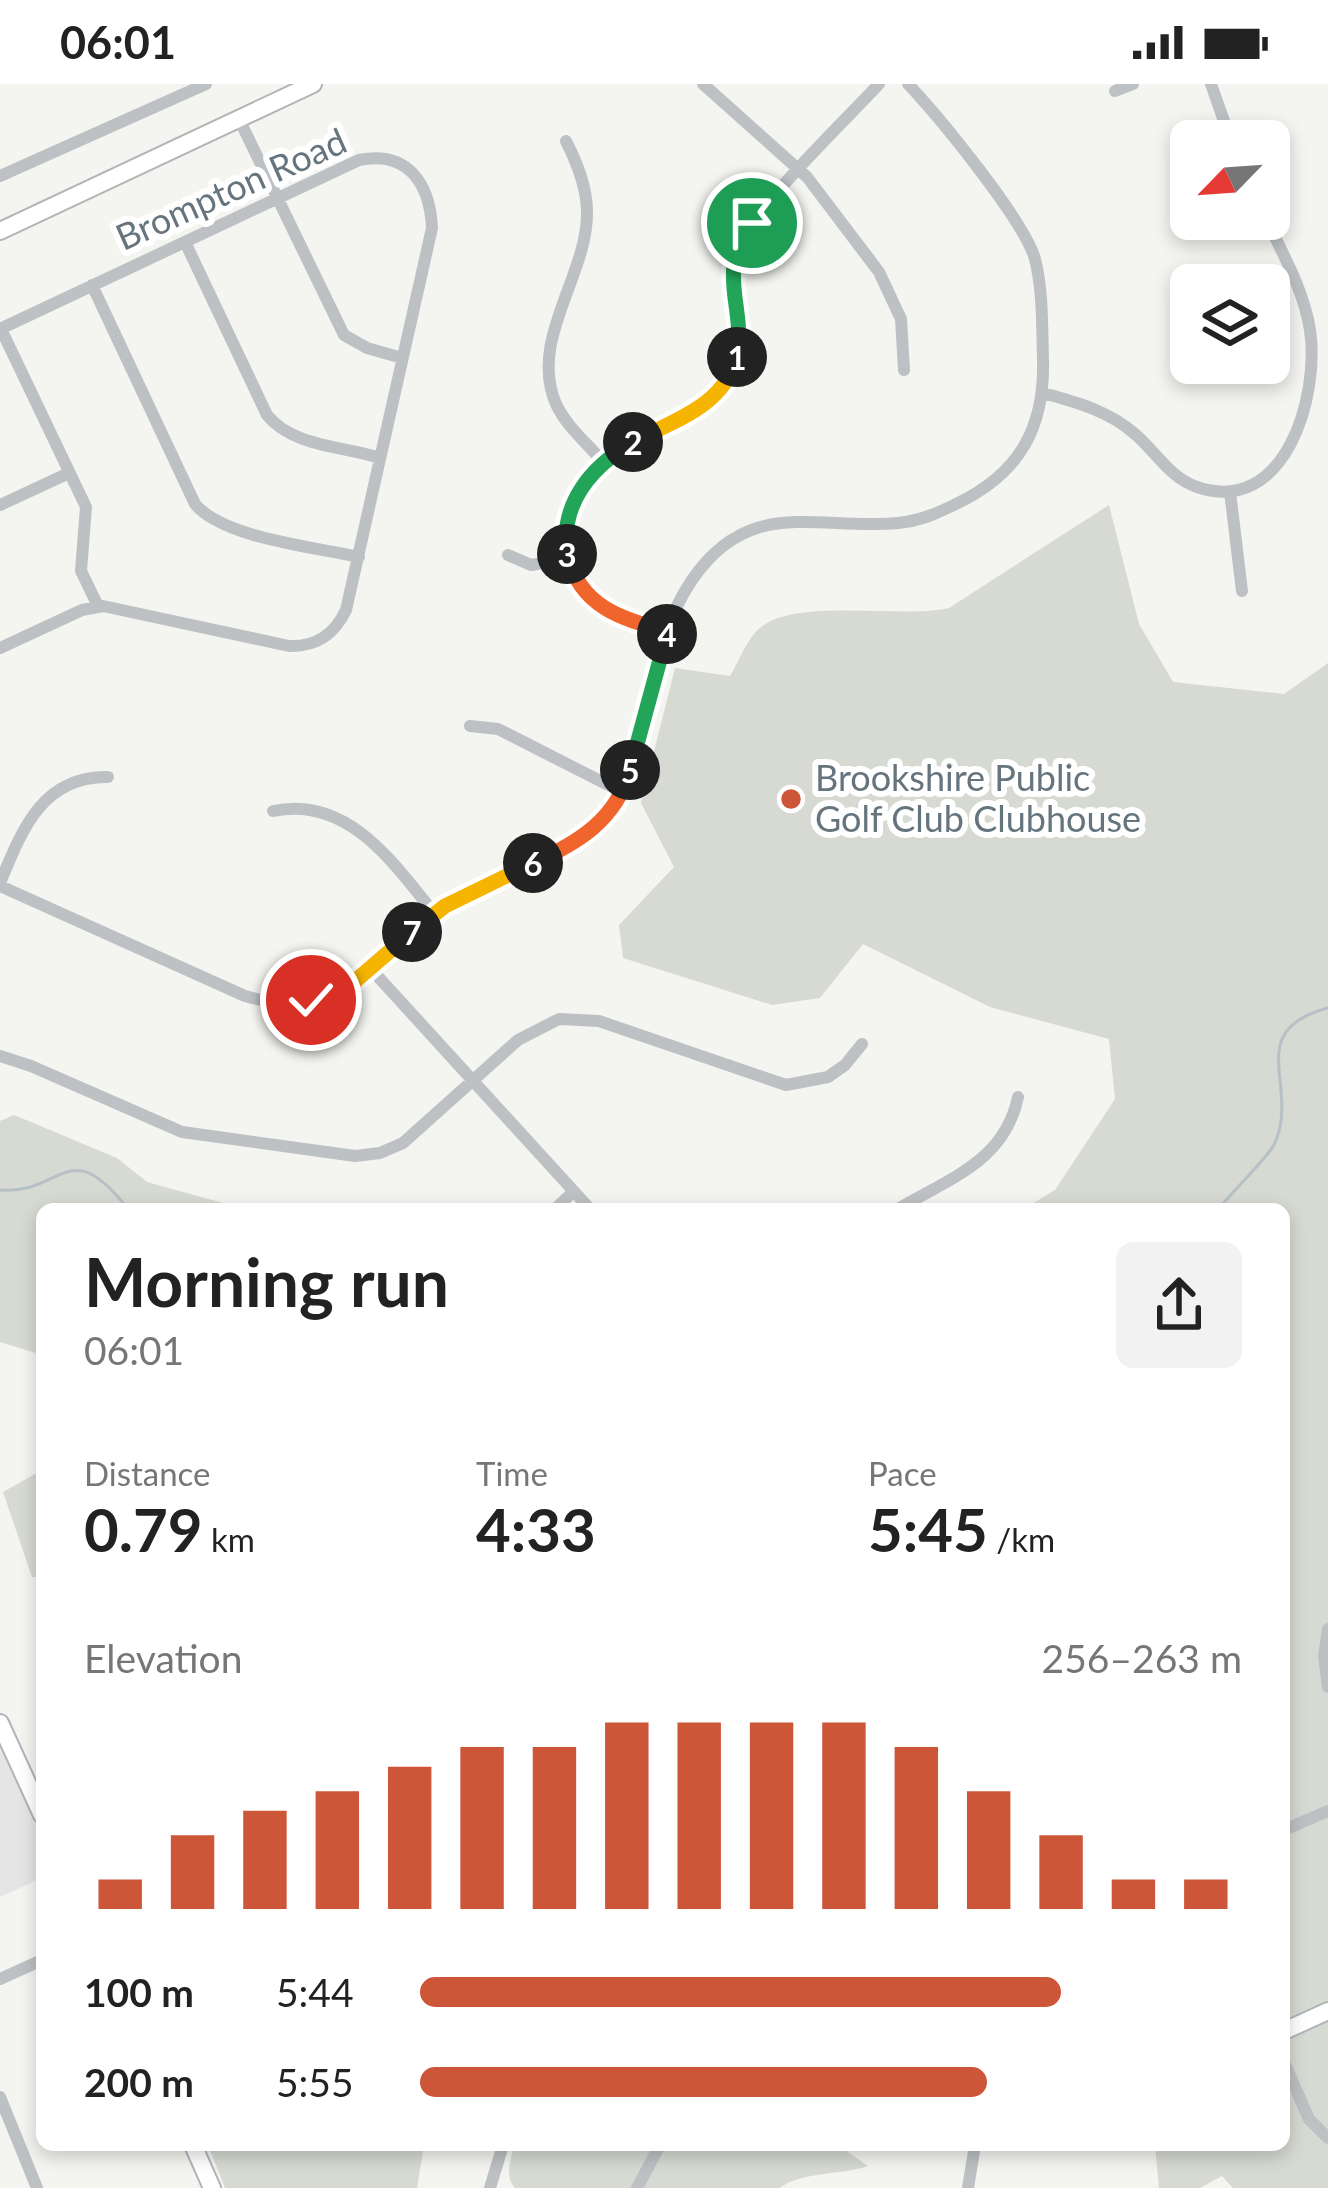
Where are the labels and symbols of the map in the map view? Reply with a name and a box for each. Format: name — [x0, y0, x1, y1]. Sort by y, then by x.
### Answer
street label: Brompton Road — [109, 118, 353, 259]
north arrow — [1170, 120, 1290, 240]
pin — [701, 172, 803, 274]
pin: 1 — [707, 327, 767, 387]
pin: 2 — [603, 412, 663, 472]
pin: 3 — [537, 524, 597, 584]
pin: 4 — [637, 604, 697, 664]
pin: 5 — [600, 740, 660, 800]
place label: Brookshire Public Golf Club Clubhouse — [815, 755, 1141, 840]
marker: Brookshire Public Golf Club Clubhouse — [778, 786, 804, 812]
pin: 6 — [503, 833, 563, 893]
pin: 7 — [382, 902, 442, 962]
pin — [260, 949, 362, 1051]

